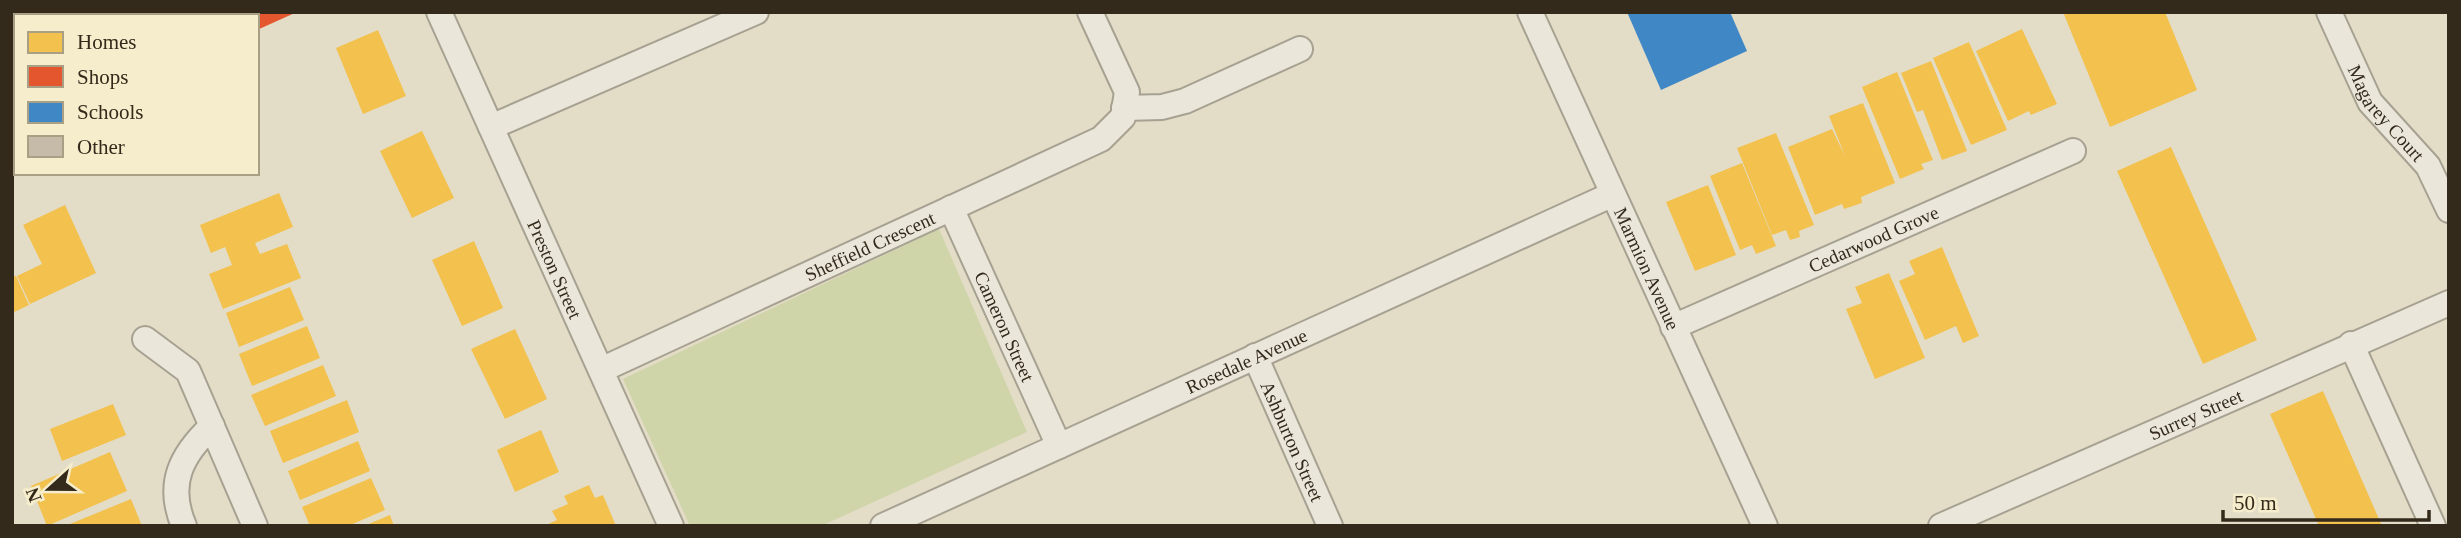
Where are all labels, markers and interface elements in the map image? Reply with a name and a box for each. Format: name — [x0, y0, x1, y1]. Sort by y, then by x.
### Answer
legend — [14, 14, 259, 175]
text: Homes — [77, 30, 137, 54]
street label: Magarey Court — [2344, 62, 2429, 166]
text: Shops — [77, 65, 128, 89]
text: Schools — [77, 100, 144, 124]
text: Other — [77, 135, 125, 159]
street label: Cedarwood Grove — [1805, 201, 1942, 277]
street label: Marmion Avenue — [1610, 204, 1684, 333]
street label: Sheffield Crescent — [802, 207, 939, 285]
street label: Preston Street — [523, 217, 586, 323]
street label: Cameron Street — [970, 268, 1039, 386]
street label: Rosedale Avenue — [1182, 325, 1310, 398]
street label: Ashburton Street — [1256, 378, 1328, 505]
street label: Surrey Street — [2146, 385, 2246, 444]
north arrow — [14, 454, 84, 524]
scale bar — [2223, 478, 2430, 522]
text: N — [21, 484, 46, 505]
text: 50 m — [2234, 491, 2277, 515]

